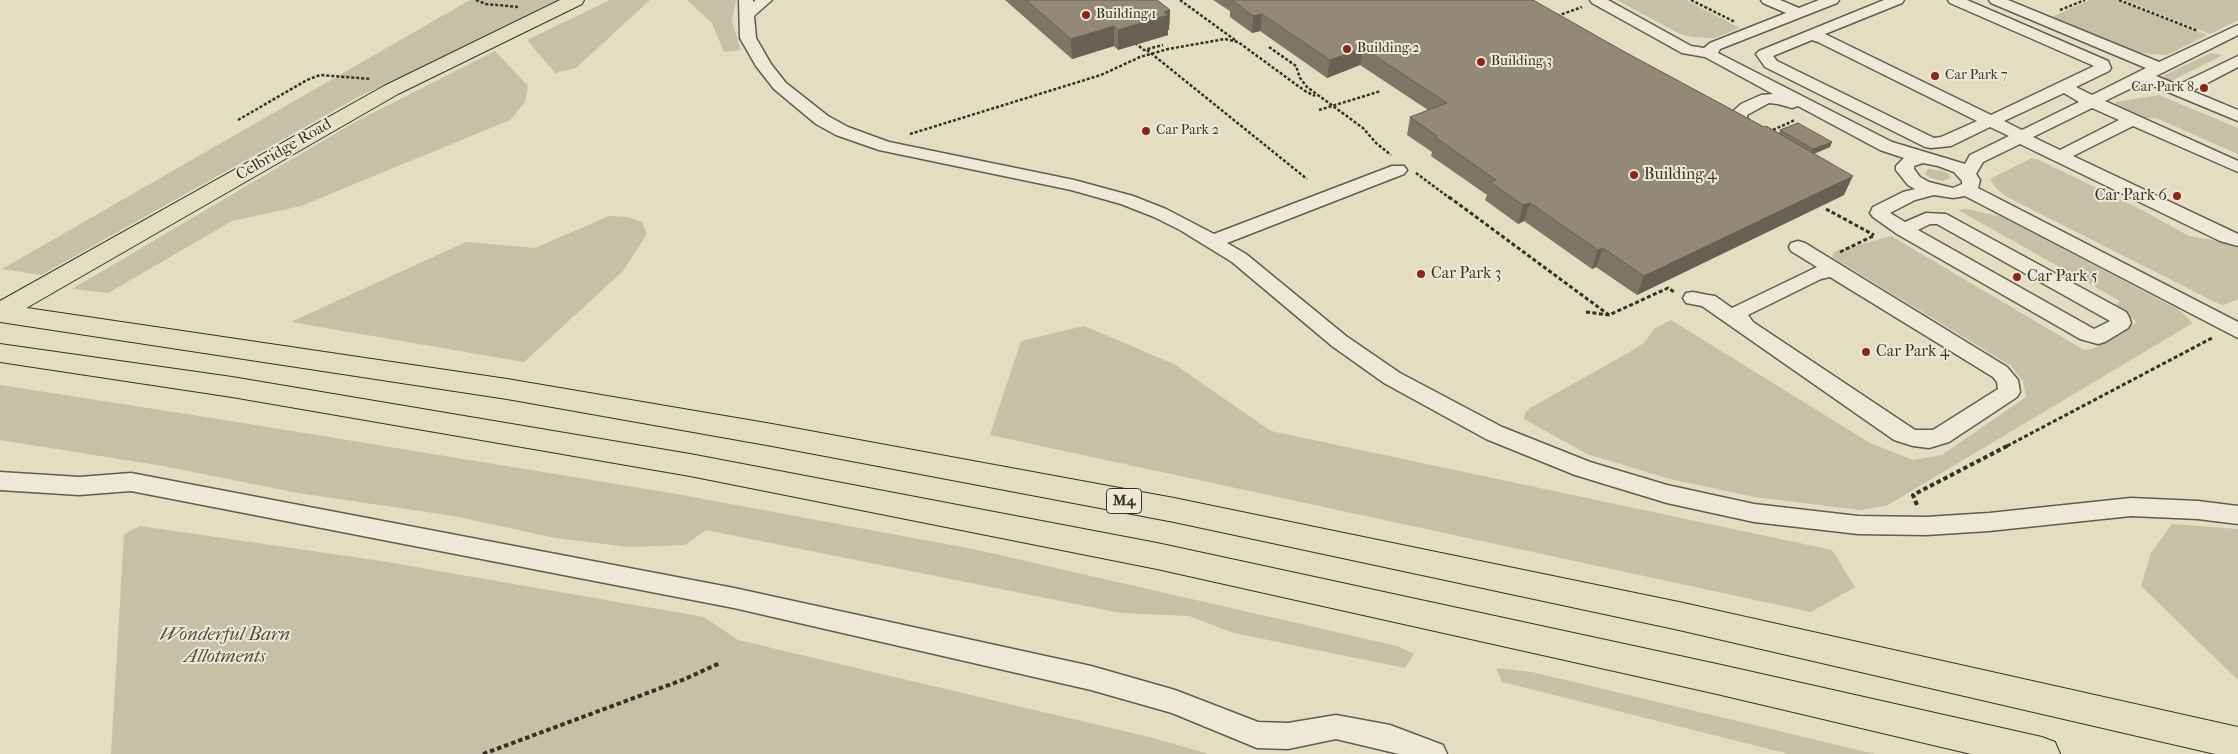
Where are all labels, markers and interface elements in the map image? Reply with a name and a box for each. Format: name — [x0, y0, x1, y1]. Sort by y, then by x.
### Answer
place label: Building 1 — [1096, 7, 1156, 23]
marker: Building 1 — [1080, 9, 1092, 21]
place label: Building 2 — [1357, 41, 1420, 57]
marker: Building 2 — [1341, 43, 1353, 55]
place label: Building 3 — [1491, 54, 1552, 70]
marker: Building 3 — [1475, 56, 1487, 68]
place label: Car Park 7 — [1945, 68, 2007, 84]
marker: Car Park 7 — [1929, 70, 1941, 82]
place label: Car Park 8 — [2131, 80, 2194, 96]
marker: Car Park 8 — [2198, 82, 2210, 94]
street label: Celbridge Road — [233, 115, 335, 185]
place label: Car Park 2 — [1156, 123, 1219, 139]
marker: Car Park 2 — [1140, 125, 1152, 137]
place label: Building 4 — [1644, 165, 1717, 185]
marker: Building 4 — [1628, 169, 1640, 181]
place label: Car Park 6 — [2095, 186, 2167, 206]
marker: Car Park 6 — [2171, 190, 2183, 202]
place label: Car Park 3 — [1431, 264, 1501, 284]
place label: Car Park 5 — [2027, 267, 2098, 287]
marker: Car Park 3 — [1415, 268, 1427, 280]
marker: Car Park 5 — [2011, 271, 2023, 283]
place label: Car Park 4 — [1876, 342, 1949, 362]
marker: Car Park 4 — [1860, 346, 1872, 358]
road number: M4 — [1106, 488, 1142, 514]
park label: Wonderful Barn Allotments — [160, 624, 290, 668]

